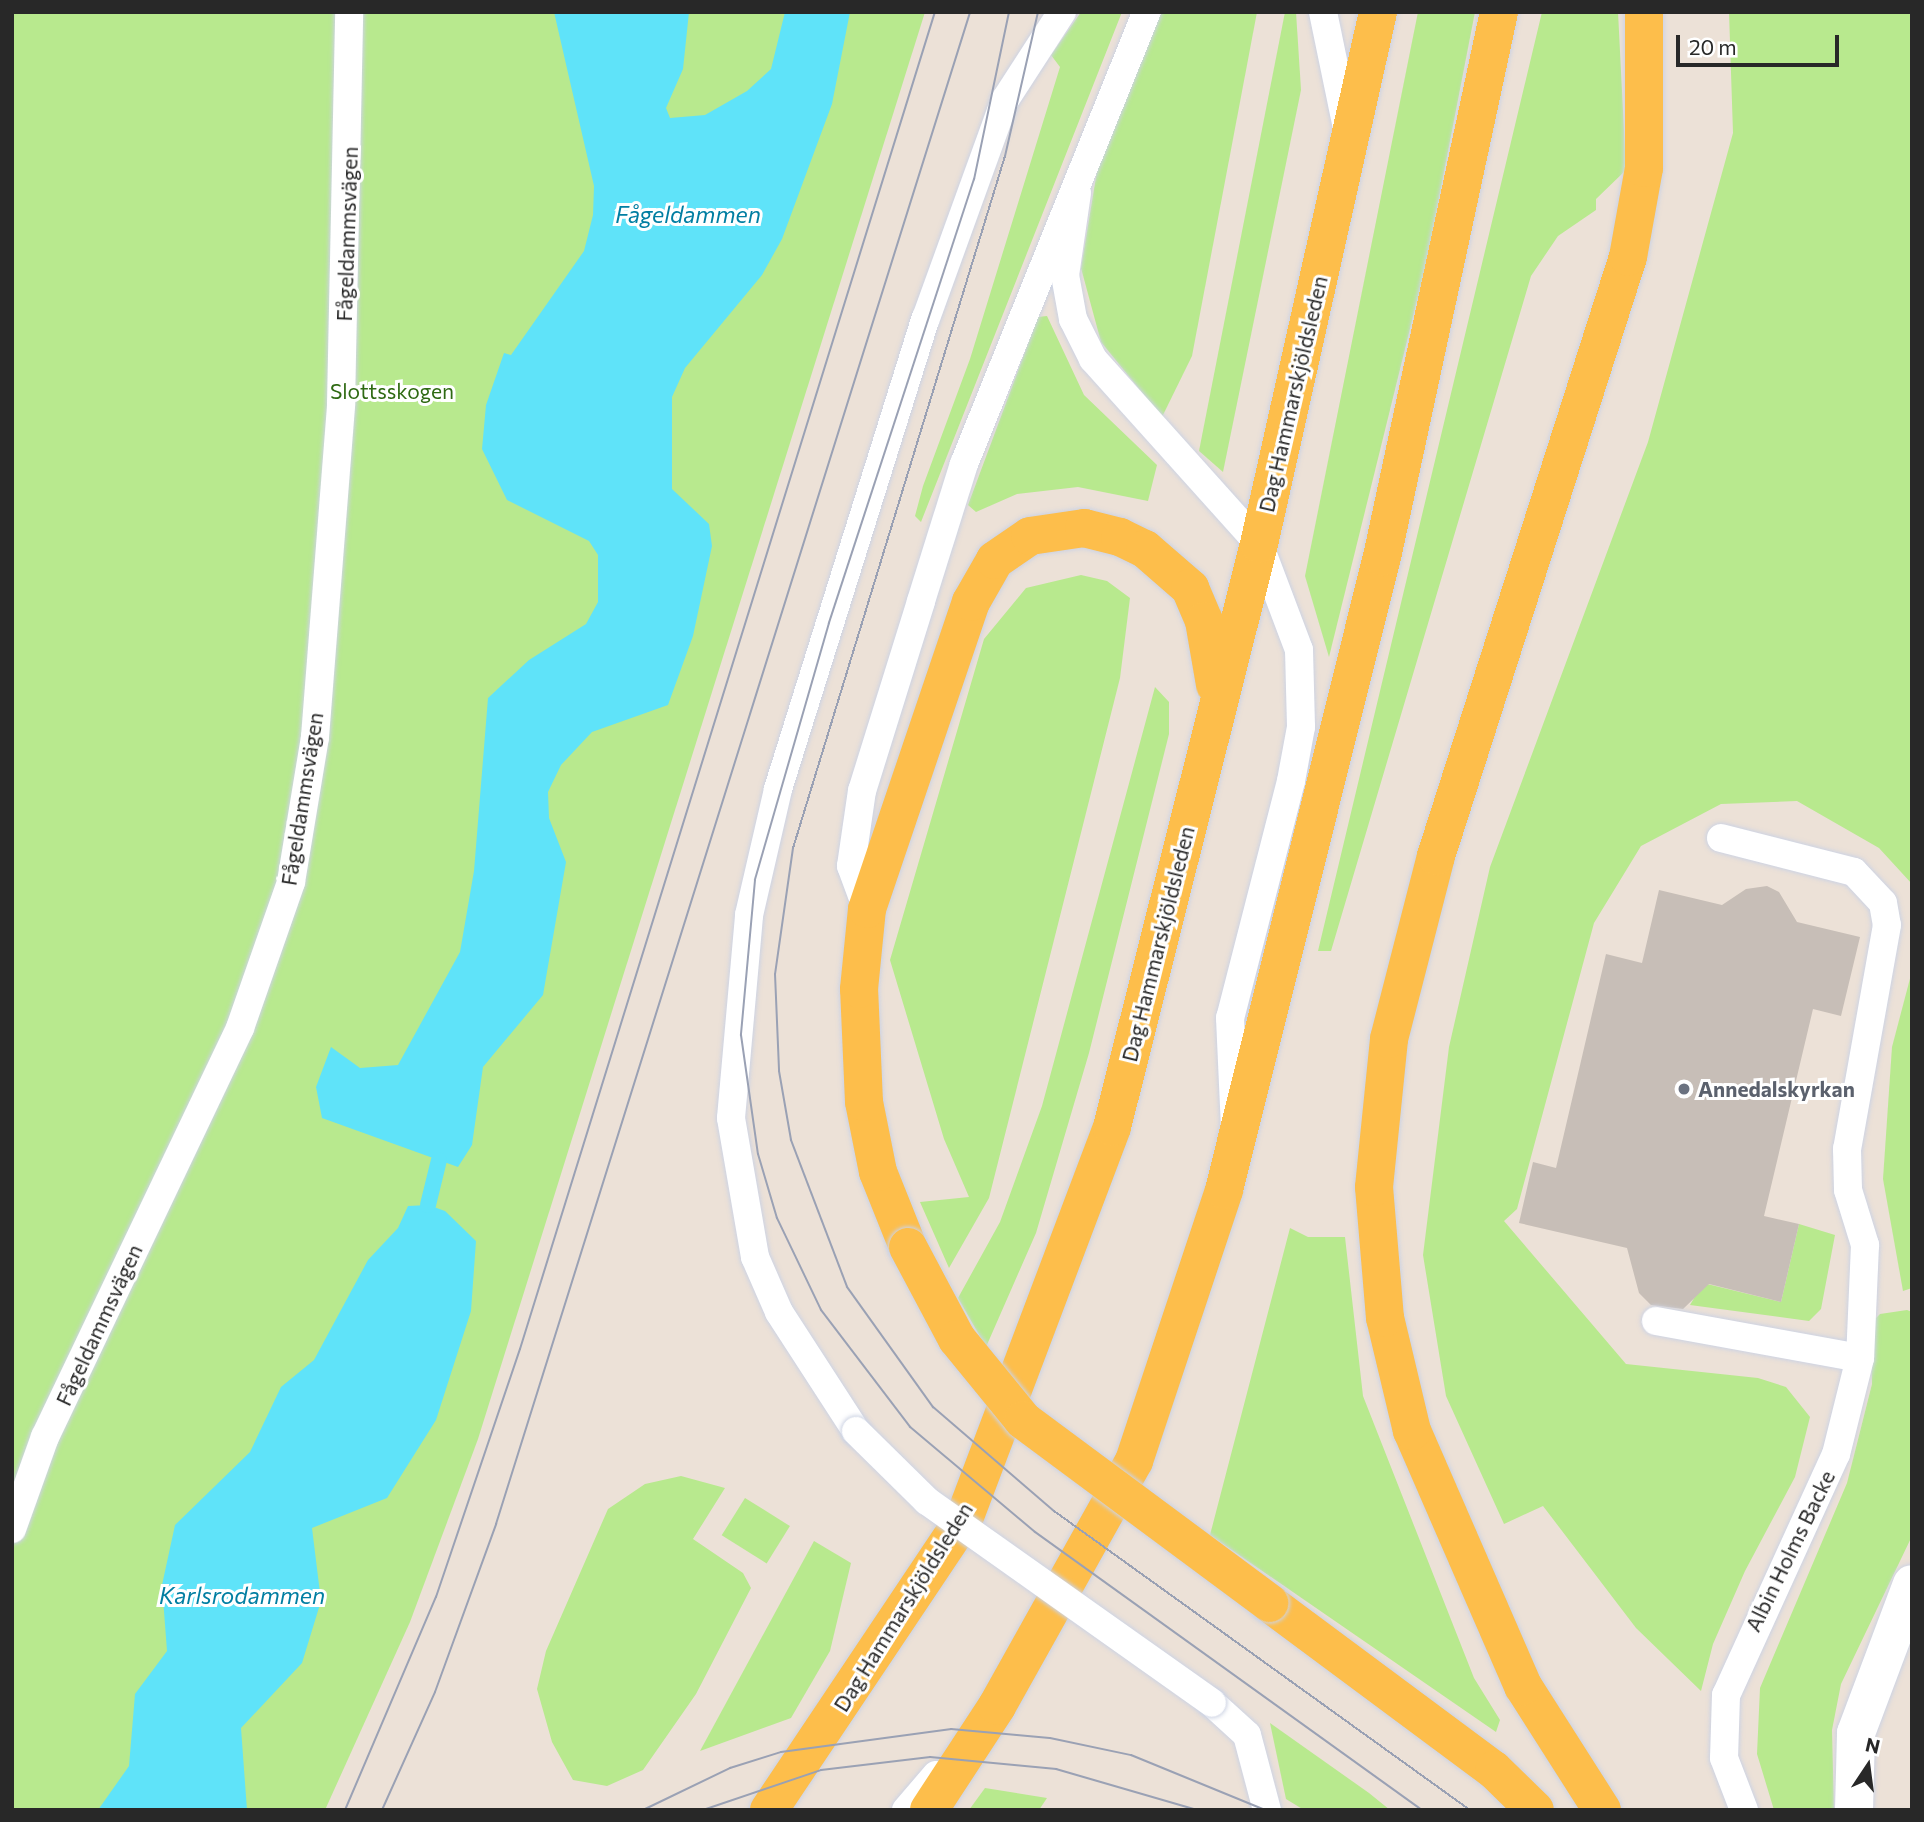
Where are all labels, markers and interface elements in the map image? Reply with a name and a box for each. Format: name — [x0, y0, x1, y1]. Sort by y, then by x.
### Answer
scale bar — [1679, 21, 1842, 65]
text: 20 m — [1689, 34, 1737, 59]
street label: Fågeldammsvägen — [331, 146, 363, 322]
water label: Fågeldammen — [615, 200, 761, 228]
street label: Dag Hammarskjöldsleden — [1254, 273, 1332, 515]
park label: Slottsskogen — [330, 378, 454, 404]
street label: Fågeldammsvägen — [276, 711, 328, 887]
street label: Dag Hammarskjöldsleden — [1117, 824, 1199, 1064]
place label: Annedalskyrkan — [1698, 1076, 1855, 1102]
marker: Annedalskyrkan — [1676, 1081, 1692, 1097]
street label: Fågeldammsvägen — [51, 1240, 147, 1410]
street label: Albin Holms Backe — [1740, 1466, 1840, 1636]
street label: Dag Hammarskjöldsleden — [828, 1498, 978, 1716]
water label: Karlsrodammen — [159, 1581, 325, 1609]
north arrow — [1833, 1731, 1903, 1801]
text: N — [1863, 1732, 1882, 1758]

